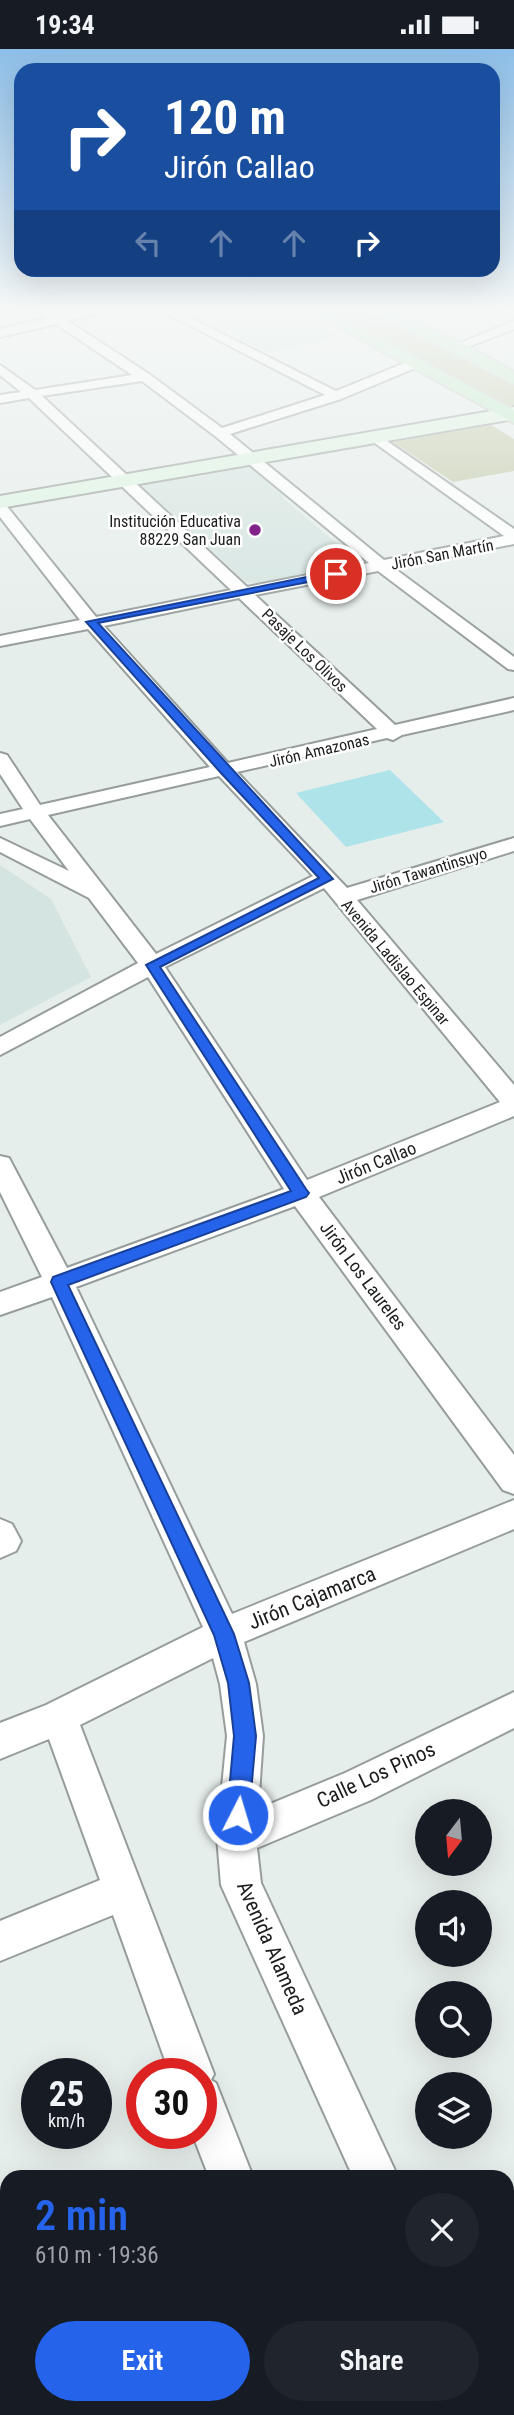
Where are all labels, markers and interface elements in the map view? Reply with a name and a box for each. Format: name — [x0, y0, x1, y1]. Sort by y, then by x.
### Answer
text: 19:34 — [35, 10, 95, 40]
text: 120 m — [164, 89, 286, 146]
icon: right — [49, 91, 140, 182]
text: Jirón Callao — [164, 148, 315, 186]
icon: left — [129, 224, 167, 262]
icon: ahead — [202, 224, 240, 262]
icon: ahead — [275, 224, 313, 262]
icon: right — [348, 224, 386, 262]
place label: Institución Educativa 88229 San Juan — [109, 512, 241, 549]
marker: Institución Educativa 88229 San Juan — [247, 522, 263, 538]
street label: Jirón San Martín — [389, 535, 495, 574]
pin — [306, 544, 366, 604]
icon: arrive — [317, 555, 355, 593]
street label: Pasaje Los Olivos — [258, 605, 351, 696]
street label: Jirón Amazonas — [267, 730, 371, 771]
street label: Jirón Tawantinsuyo — [367, 844, 489, 897]
street label: Avenida Ladislao Espinar — [338, 896, 454, 1029]
street label: Jirón Callao — [333, 1137, 419, 1188]
street label: Jirón Los Laureles — [316, 1217, 411, 1334]
street label: Jirón Cajamarca — [245, 1562, 379, 1634]
street label: Calle Los Pinos — [313, 1737, 439, 1813]
position arrow — [201, 1778, 275, 1852]
north arrow — [415, 1799, 492, 1876]
map controls — [415, 1799, 492, 2149]
street label: Avenida Alameda — [232, 1877, 312, 2019]
button: sound — [415, 1890, 492, 1967]
button: search — [415, 1981, 492, 2058]
speed limit sign: 30 — [126, 2058, 217, 2149]
button: layers — [415, 2072, 492, 2149]
text: 25 — [49, 2074, 84, 2115]
text: km/h — [48, 2110, 85, 2131]
text: 2 min — [35, 2191, 128, 2240]
button: close — [405, 2193, 479, 2267]
text: 610 m · 19:36 — [35, 2242, 159, 2269]
button: Exit — [35, 2321, 250, 2401]
button: Share — [264, 2321, 479, 2401]

